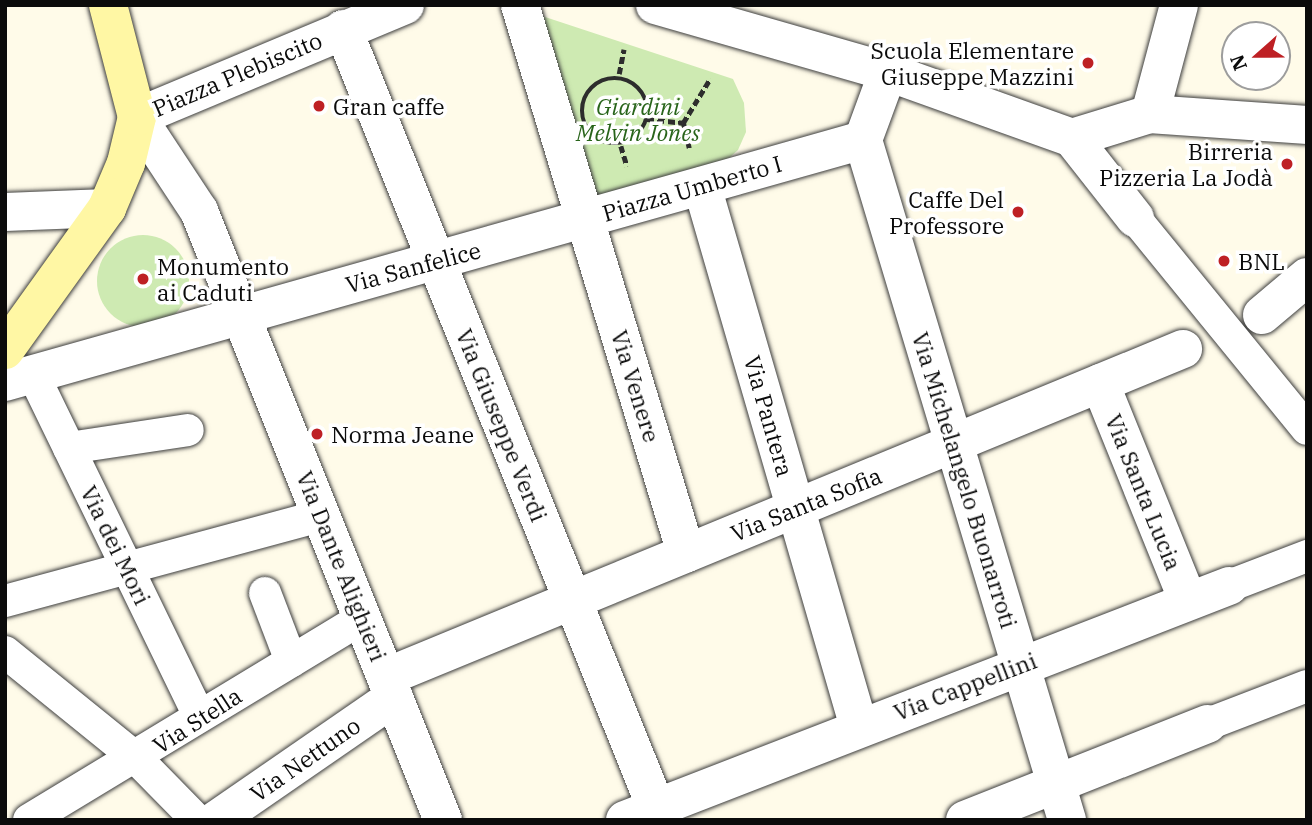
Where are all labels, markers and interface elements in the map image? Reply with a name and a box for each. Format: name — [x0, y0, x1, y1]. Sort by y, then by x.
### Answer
north arrow — [1221, 21, 1291, 91]
street label: Piazza Plebiscito — [148, 26, 326, 122]
place label: Scuola Elementare Giuseppe Mazzini — [870, 36, 1074, 90]
text: N — [1224, 51, 1252, 74]
marker: Scuola Elementare Giuseppe Mazzini — [1080, 55, 1096, 71]
place label: Gran caffe — [333, 92, 445, 120]
park label: Giardini Melvin Jones — [576, 92, 700, 146]
marker: Gran caffe — [311, 98, 327, 114]
place label: Birreria Pizzeria La Jodà — [1099, 137, 1273, 191]
street label: Piazza Umberto I — [599, 149, 785, 227]
marker: Birreria Pizzeria La Jodà — [1279, 156, 1295, 172]
place label: Caffe Del Professore — [889, 185, 1004, 239]
marker: Caffe Del Professore — [1010, 204, 1026, 220]
street label: Via Sanfelice — [342, 236, 484, 298]
place label: BNL — [1238, 247, 1285, 275]
place label: Monumento ai Caduti — [157, 252, 289, 306]
marker: BNL — [1216, 253, 1232, 269]
marker: Monumento ai Caduti — [135, 271, 151, 287]
street label: Via Giuseppe Verdi — [451, 325, 553, 525]
street label: Via Venere — [606, 327, 666, 445]
street label: Via Michelangelo Buonarroti — [907, 329, 1023, 631]
street label: Via Pantera — [739, 352, 799, 480]
street label: Via Santa Lucia — [1100, 410, 1188, 574]
place label: Norma Jeane — [331, 420, 474, 448]
marker: Norma Jeane — [309, 426, 325, 442]
street label: Via Santa Sofia — [727, 461, 885, 547]
street label: Via Dante Alighieri — [291, 467, 393, 665]
street label: Via dei Mori — [75, 481, 157, 609]
street label: Via Cappellini — [890, 646, 1040, 726]
street label: Via Stella — [147, 681, 247, 759]
street label: Via Nettuno — [245, 711, 365, 807]

